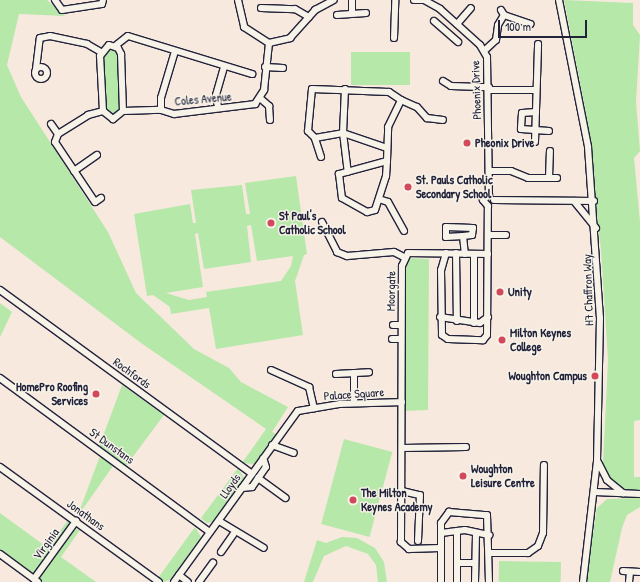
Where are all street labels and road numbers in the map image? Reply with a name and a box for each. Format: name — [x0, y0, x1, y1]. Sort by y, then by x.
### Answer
street label: Phoenix Drive — [468, 60, 484, 120]
street label: Coles Avenue — [174, 89, 232, 109]
street label: H7 Chaffron Way — [580, 254, 596, 326]
street label: Moorgate — [383, 271, 399, 311]
street label: Rochfords — [110, 355, 154, 391]
street label: Palace Square — [323, 385, 385, 403]
street label: St Dunstans — [87, 425, 137, 467]
street label: Lloyds — [216, 471, 244, 501]
street label: Jonathans — [64, 496, 108, 534]
street label: Virginia — [30, 526, 62, 562]

